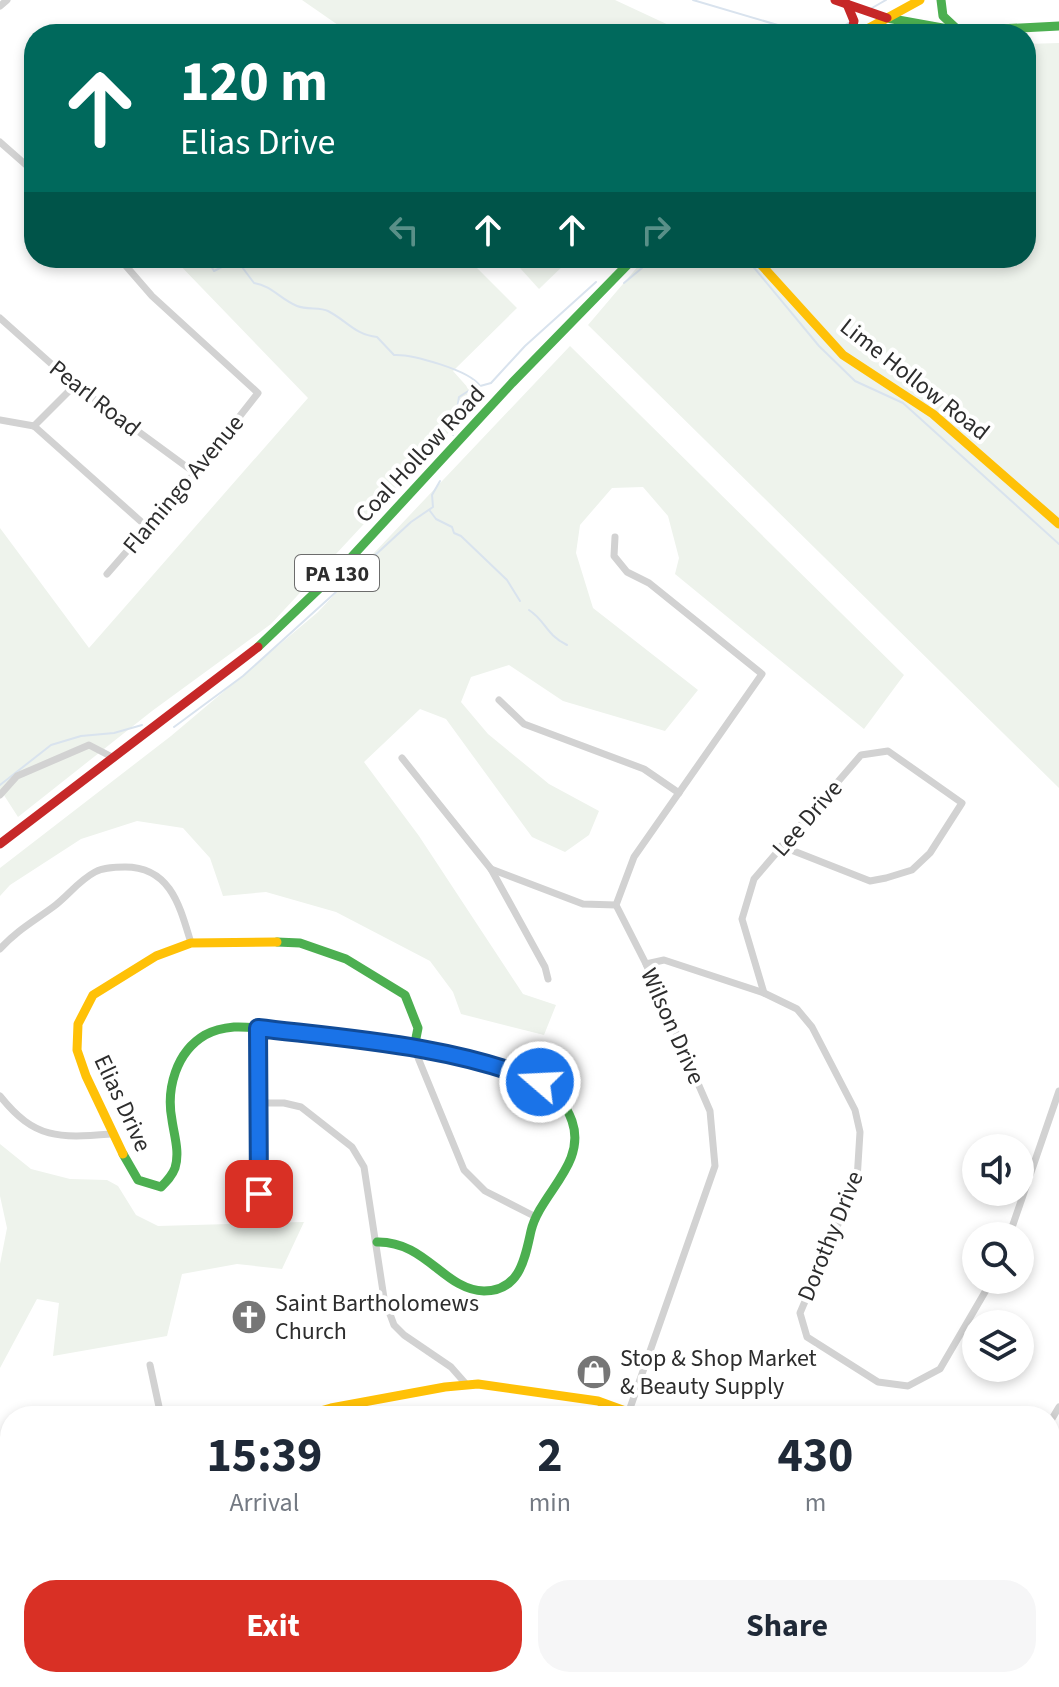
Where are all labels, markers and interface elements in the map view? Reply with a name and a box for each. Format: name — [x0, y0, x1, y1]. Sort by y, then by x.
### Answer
text: 120 m — [180, 43, 328, 122]
icon: ahead — [48, 56, 152, 160]
text: Elias Drive — [180, 117, 335, 168]
icon: left — [382, 208, 426, 252]
icon: ahead — [466, 208, 510, 252]
icon: ahead — [550, 208, 594, 252]
icon: right — [634, 208, 678, 252]
street label: Lime Hollow Road — [832, 310, 997, 449]
street label: Pearl Road — [42, 352, 148, 445]
street label: Coal Hollow Road — [347, 378, 493, 531]
street label: Flamingo Avenue — [115, 407, 252, 562]
road number: PA 130 — [295, 555, 379, 591]
street label: Lee Drive — [764, 772, 851, 865]
street label: Wilson Drive — [631, 962, 714, 1090]
position arrow — [498, 1040, 582, 1124]
street label: Elias Drive — [85, 1049, 160, 1158]
map controls — [962, 1134, 1034, 1382]
button: sound — [962, 1134, 1034, 1206]
pin — [225, 1160, 293, 1228]
street label: Dorothy Drive — [788, 1166, 872, 1307]
icon: arrive — [237, 1172, 281, 1216]
button: search — [962, 1222, 1034, 1294]
place label: Saint Bartholomews Church — [275, 1286, 479, 1349]
church icon: Saint Bartholomews Church — [230, 1298, 268, 1336]
button: layers — [962, 1310, 1034, 1382]
place label: Stop & Shop Market & Beauty Supply — [620, 1341, 817, 1404]
shop icon: Stop & Shop Market & Beauty Supply — [575, 1353, 613, 1391]
text: 15:39 — [206, 1422, 322, 1490]
text: 2 — [537, 1422, 563, 1490]
text: 430 — [777, 1422, 853, 1490]
text: Arrival — [229, 1484, 299, 1521]
text: min — [529, 1484, 571, 1521]
text: m — [805, 1484, 826, 1521]
button: Exit — [24, 1580, 522, 1672]
button: Share — [538, 1580, 1036, 1672]

